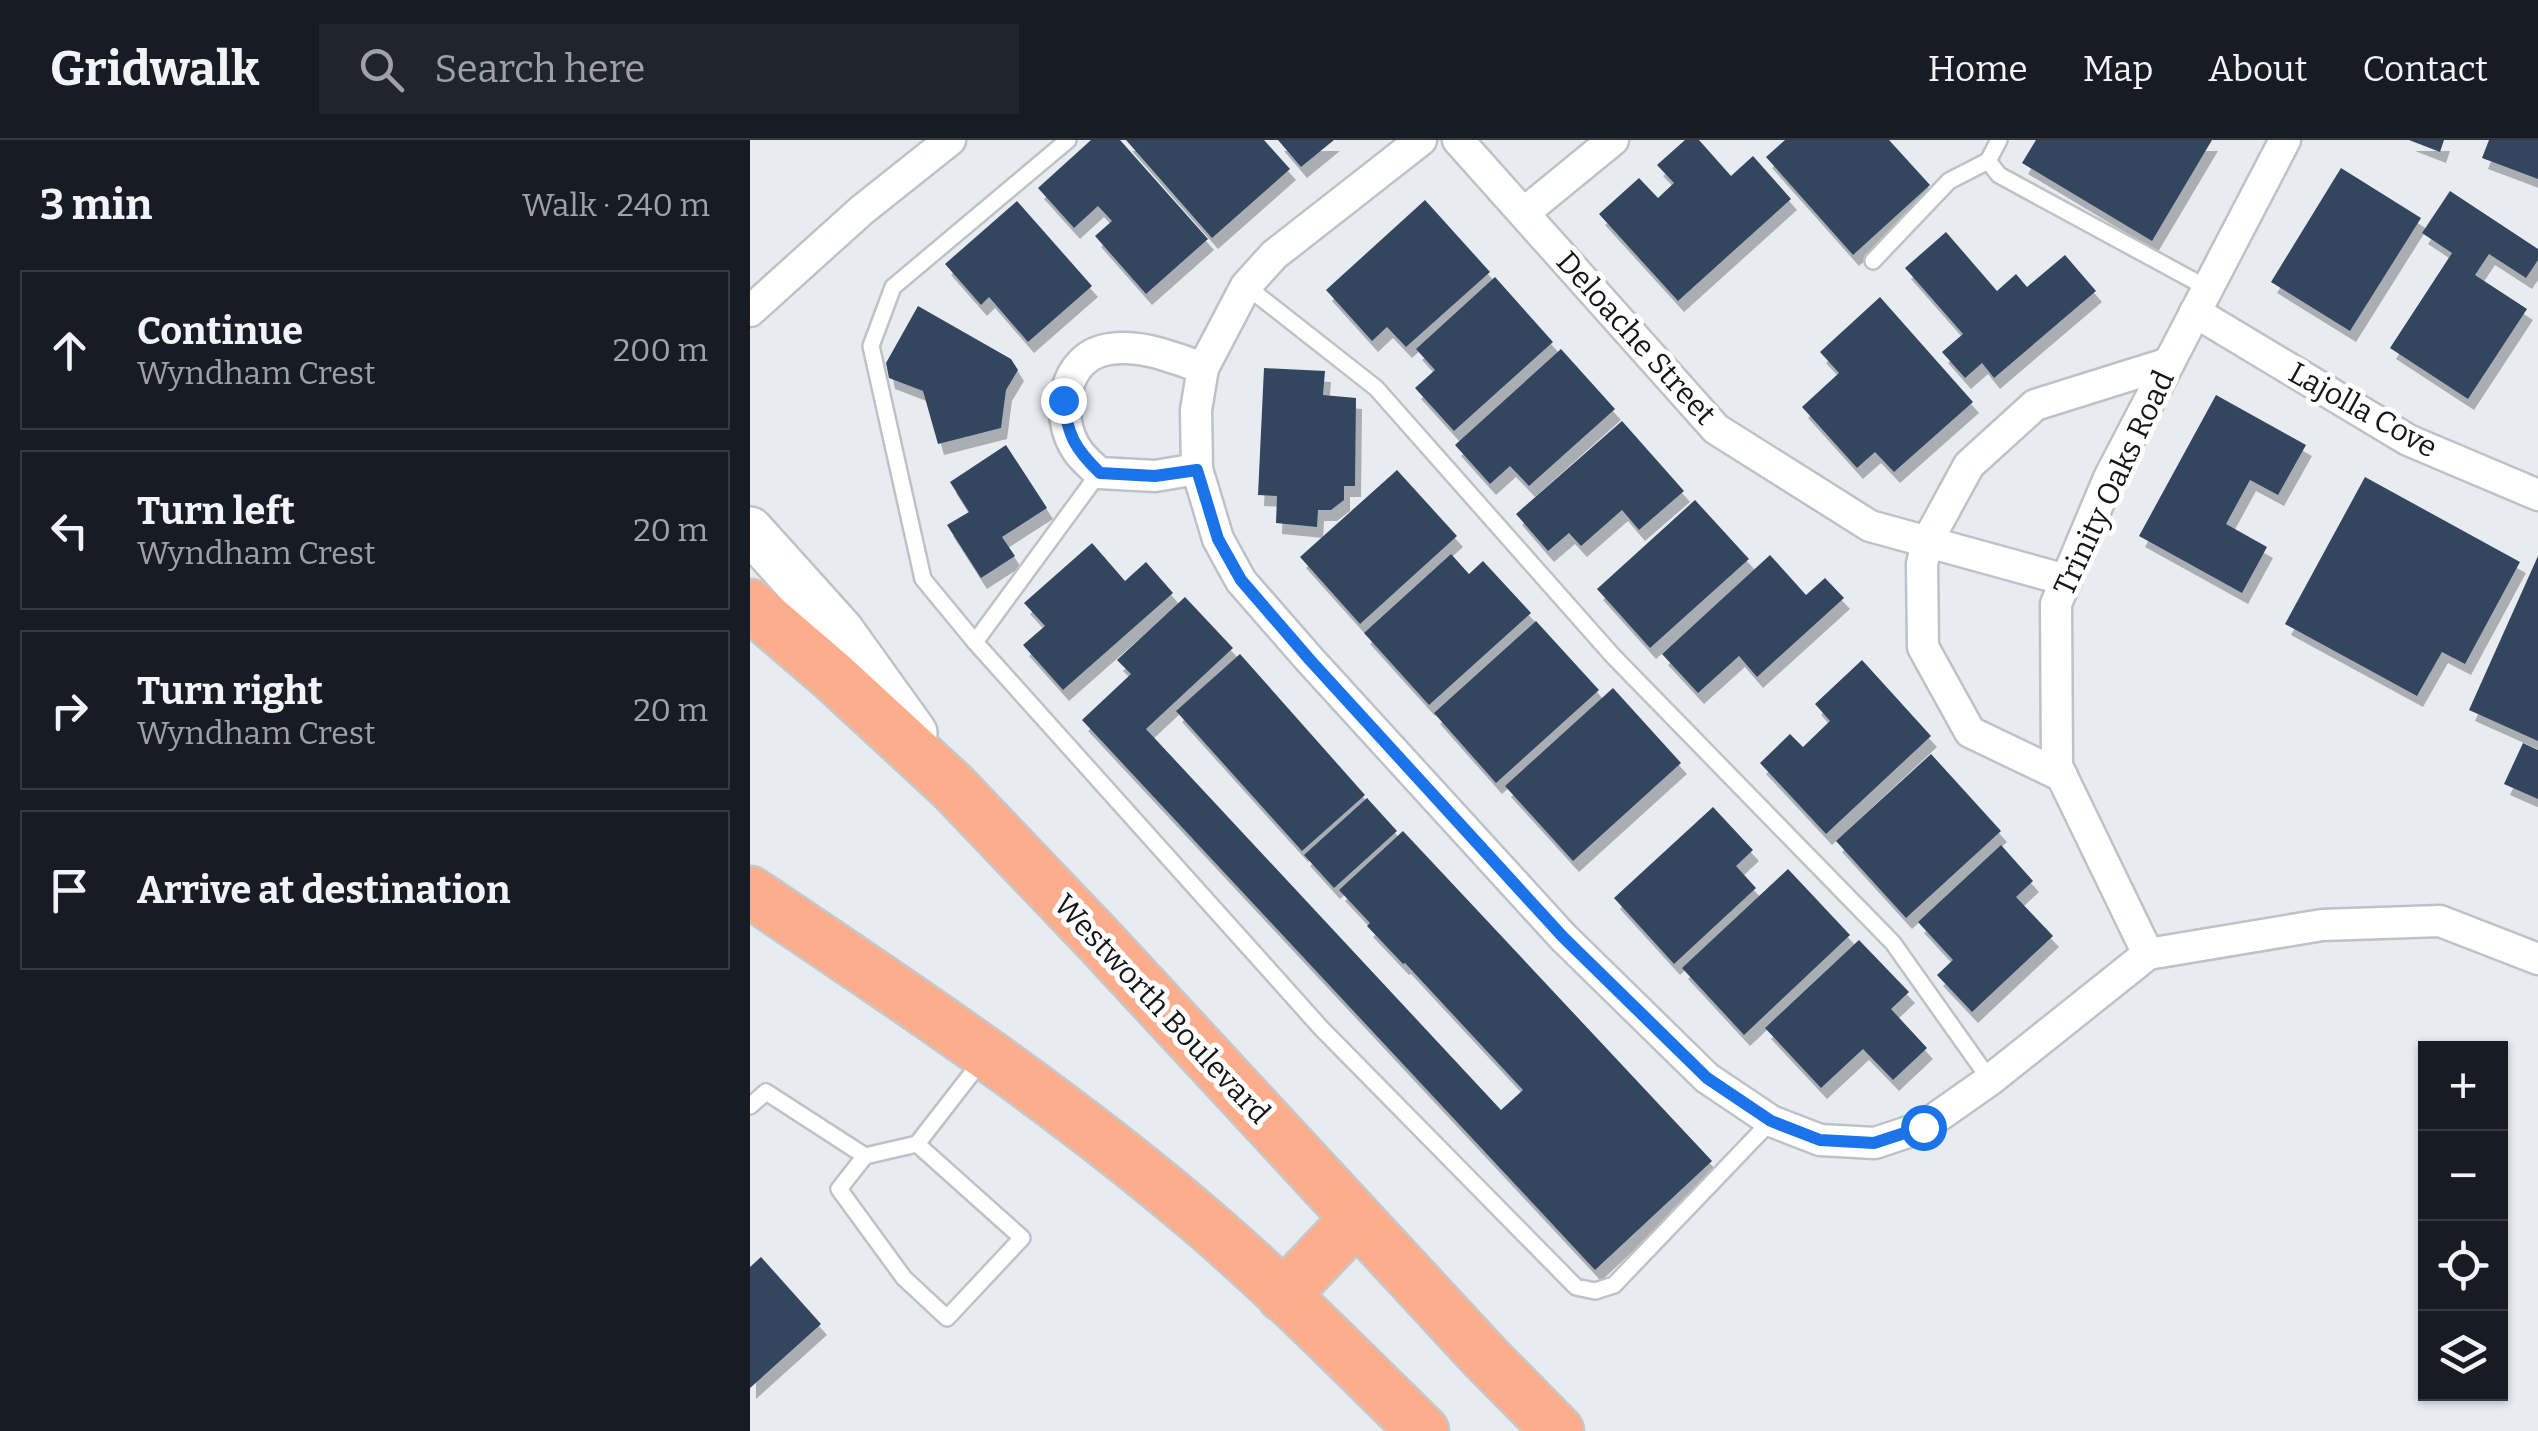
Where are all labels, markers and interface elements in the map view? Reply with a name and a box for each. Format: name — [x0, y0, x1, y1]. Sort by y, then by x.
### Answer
search box — [319, 24, 1019, 114]
text: Gridwalk — [50, 40, 259, 98]
icon: search — [354, 42, 409, 97]
text: Search here — [434, 46, 645, 92]
text: Home — [1928, 48, 2028, 90]
text: Map — [2083, 48, 2153, 90]
text: About — [2208, 48, 2307, 90]
text: Contact — [2362, 48, 2488, 90]
text: 3 min — [40, 180, 152, 230]
text: Walk · 240 m — [522, 186, 710, 224]
street label: Deloache Street — [1549, 244, 1723, 432]
text: Continue — [137, 308, 303, 354]
icon: ahead — [42, 323, 97, 378]
text: 200 m — [613, 331, 708, 369]
text: Wyndham Crest — [137, 354, 376, 392]
street label: Lajolla Cove — [2282, 354, 2444, 466]
street label: Trinity Oaks Road — [2046, 365, 2182, 601]
route end — [1041, 378, 1087, 424]
text: Turn left — [137, 488, 295, 534]
icon: left — [42, 503, 97, 558]
text: 20 m — [633, 511, 708, 549]
text: Wyndham Crest — [137, 534, 376, 572]
text: Turn right — [137, 668, 323, 714]
icon: right — [42, 683, 97, 738]
text: 20 m — [633, 691, 708, 729]
text: Wyndham Crest — [137, 714, 376, 752]
icon: arrive — [42, 863, 97, 918]
text: Arrive at destination — [137, 867, 510, 913]
street label: Westworth Boulevard — [1046, 887, 1278, 1131]
map controls — [2418, 1041, 2508, 1401]
button: + — [2418, 1041, 2508, 1131]
route start — [1901, 1105, 1947, 1151]
button: − — [2418, 1131, 2508, 1221]
button: locate — [2418, 1221, 2508, 1311]
button: layers — [2418, 1311, 2508, 1401]

